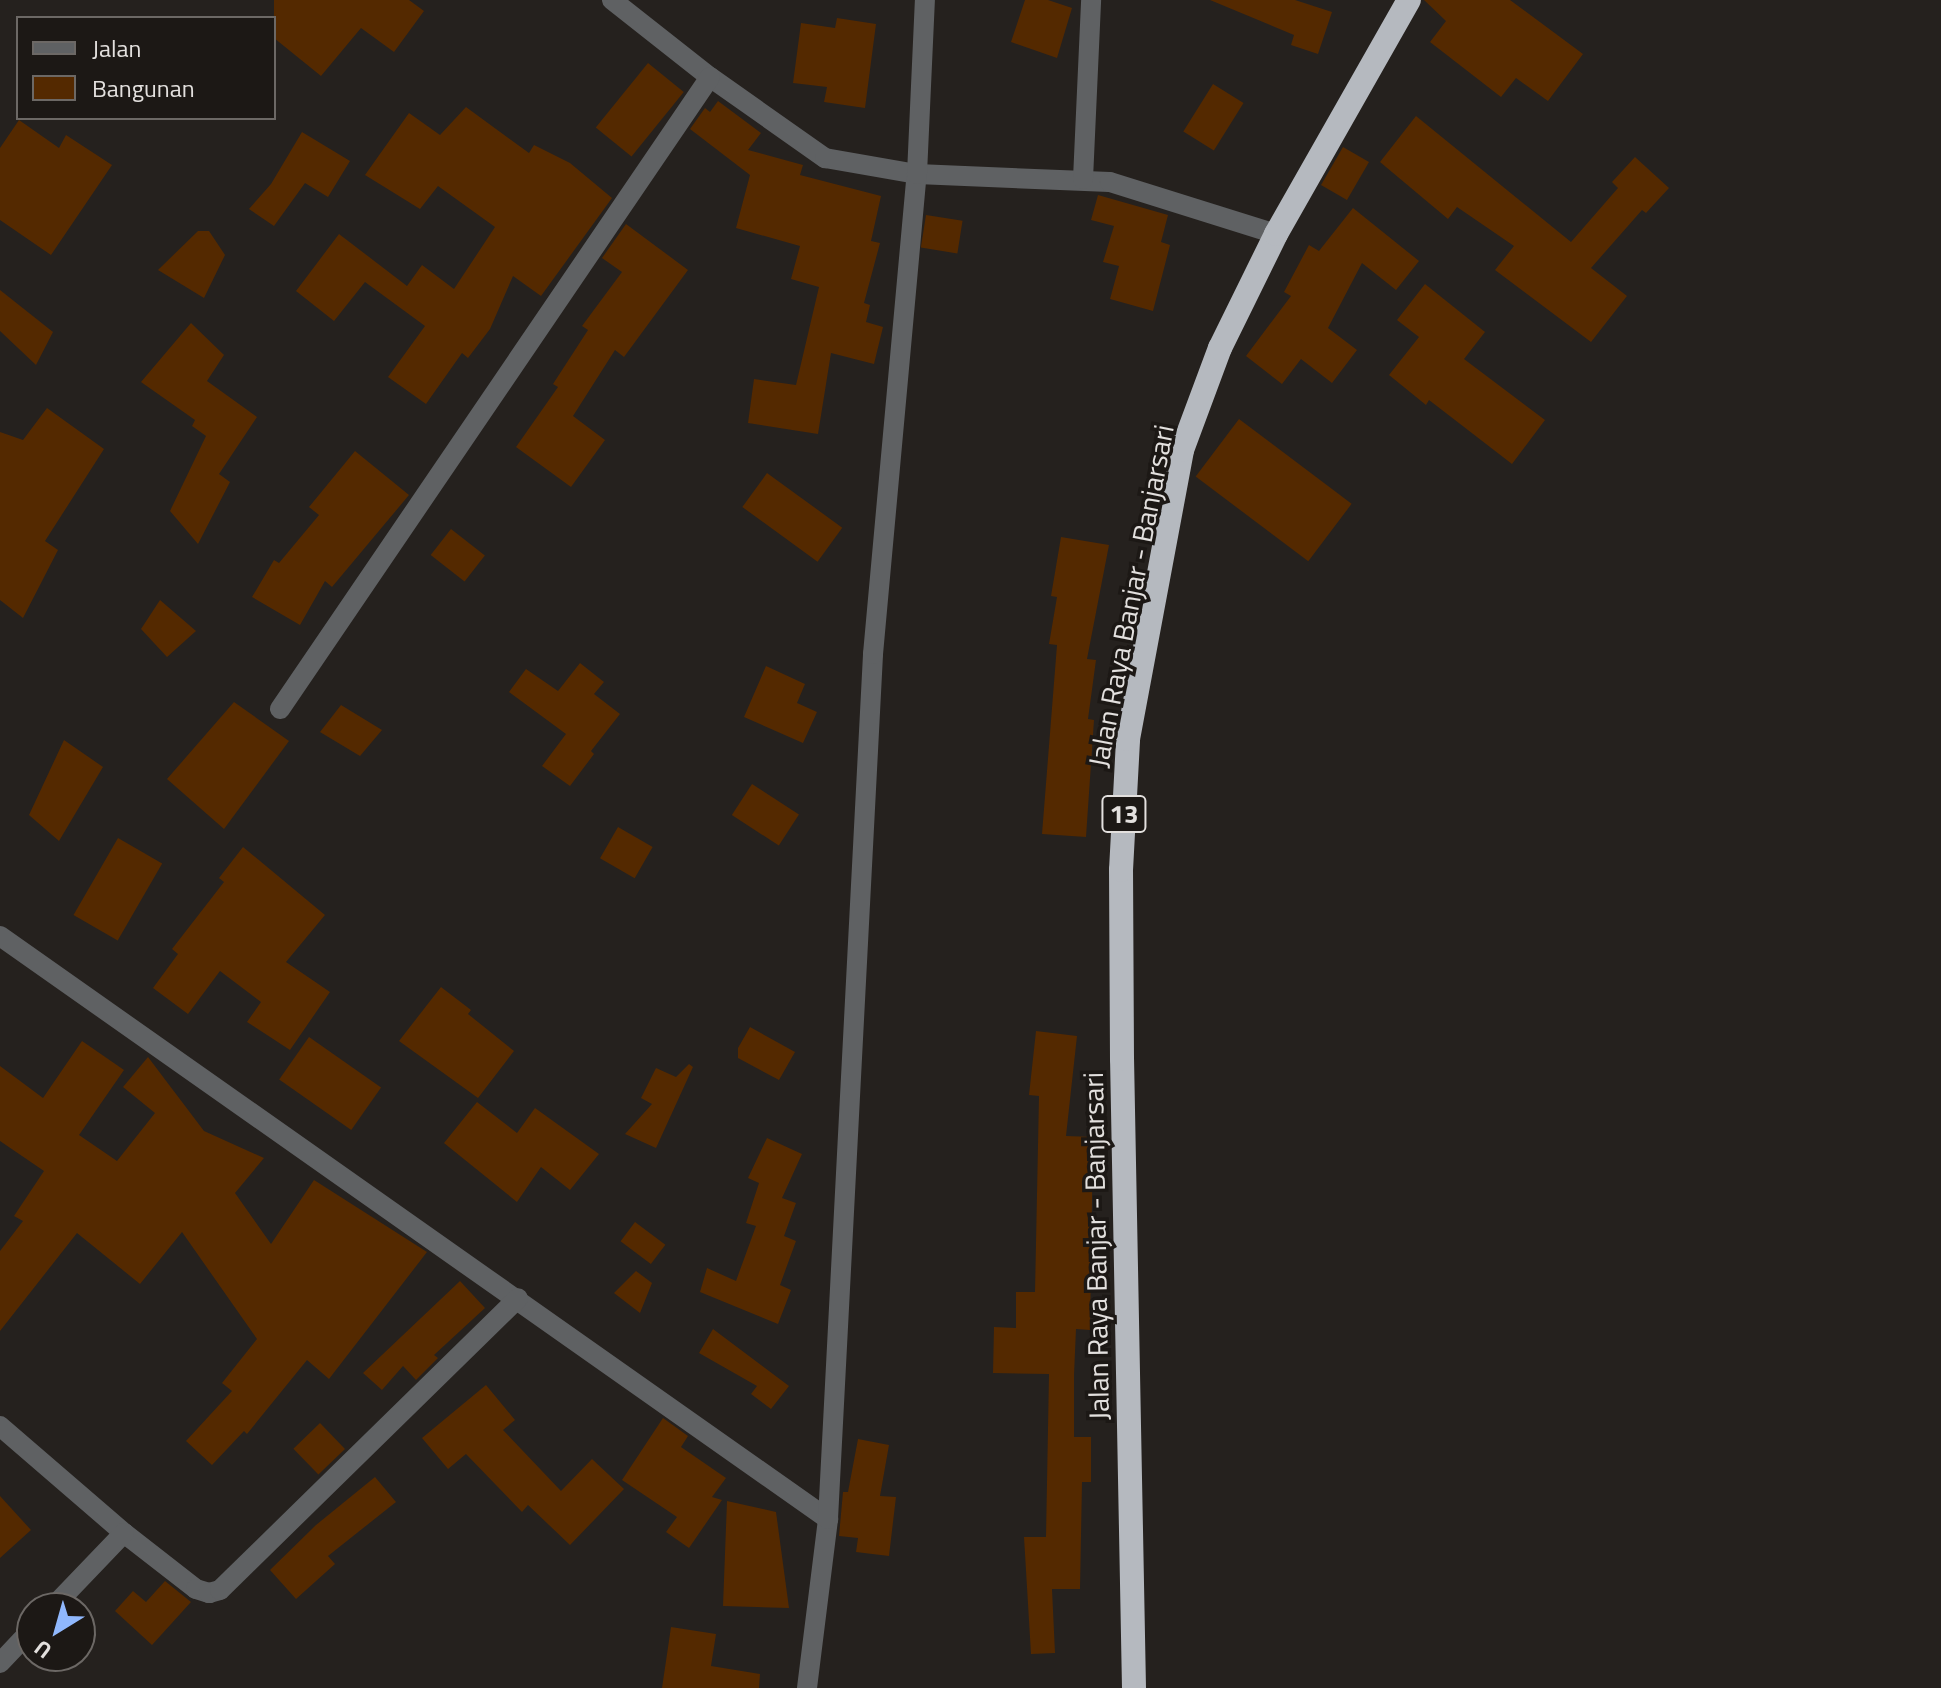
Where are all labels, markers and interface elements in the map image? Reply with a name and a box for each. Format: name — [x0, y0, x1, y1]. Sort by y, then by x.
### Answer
legend — [16, 16, 276, 120]
text: Jalan — [92, 30, 141, 66]
text: Bangunan — [92, 70, 195, 106]
street label: Jalan Raya Banjar - Banjarsari — [1081, 422, 1181, 770]
road number: 13 — [1100, 792, 1148, 836]
street label: Jalan Raya Banjar - Banjarsari — [1076, 1072, 1116, 1420]
north arrow — [16, 1592, 96, 1672]
text: U — [27, 1632, 59, 1667]

